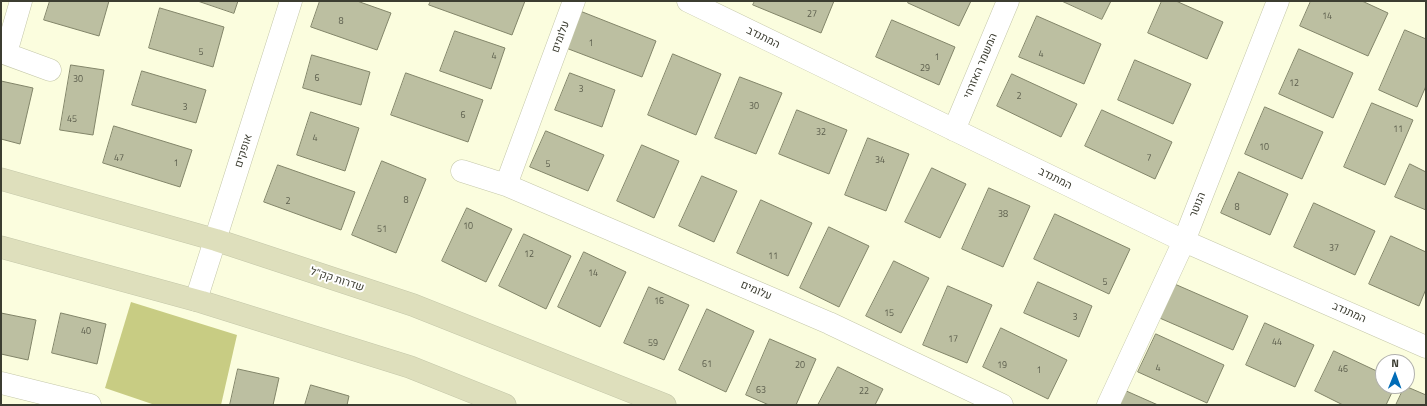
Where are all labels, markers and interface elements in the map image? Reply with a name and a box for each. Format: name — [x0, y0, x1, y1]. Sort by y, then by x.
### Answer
house number: 27 — [807, 10, 817, 20]
house number: 14 — [1322, 12, 1332, 22]
house number: 8 — [338, 17, 344, 27]
street label: עלומים — [549, 19, 573, 55]
street label: המתנדב — [744, 24, 782, 52]
street label: המשמר האזרחי — [961, 31, 1001, 101]
house number: 1 — [588, 39, 594, 49]
house number: 5 — [198, 48, 204, 58]
house number: 4 — [1038, 50, 1044, 60]
house number: 4 — [491, 52, 497, 62]
house number: 1 — [934, 53, 940, 63]
house number: 29 — [920, 64, 930, 74]
house number: 6 — [314, 74, 320, 84]
house number: 30 — [73, 75, 83, 85]
house number: 12 — [1289, 79, 1299, 89]
house number: 3 — [578, 85, 584, 95]
house number: 2 — [1016, 92, 1022, 102]
house number: 30 — [749, 102, 759, 112]
house number: 3 — [182, 103, 188, 113]
house number: 6 — [460, 111, 466, 121]
house number: 45 — [67, 115, 77, 125]
house number: 11 — [1393, 125, 1403, 135]
house number: 32 — [816, 128, 826, 138]
street label: אופקים — [232, 133, 256, 169]
house number: 4 — [312, 134, 318, 144]
house number: 10 — [1259, 143, 1269, 153]
house number: 47 — [114, 154, 124, 164]
house number: 7 — [1146, 154, 1152, 164]
house number: 34 — [875, 156, 885, 166]
house number: 1 — [173, 159, 179, 169]
house number: 5 — [545, 160, 551, 170]
street label: המתנדב — [1036, 165, 1074, 193]
street label: הנוטר — [1187, 191, 1209, 219]
house number: 8 — [403, 196, 409, 206]
house number: 2 — [285, 197, 291, 207]
house number: 8 — [1234, 203, 1240, 213]
house number: 38 — [998, 210, 1008, 220]
house number: 10 — [463, 222, 473, 232]
house number: 51 — [377, 225, 387, 235]
house number: 37 — [1329, 244, 1339, 254]
house number: 12 — [524, 250, 534, 260]
house number: 11 — [768, 252, 778, 262]
street label: שדרות קק"ל — [308, 265, 366, 295]
house number: 14 — [588, 269, 598, 279]
house number: 5 — [1102, 278, 1108, 288]
street label: עלומים — [738, 279, 774, 303]
house number: 16 — [654, 297, 664, 307]
street label: המתנדב — [1330, 300, 1368, 326]
house number: 15 — [884, 309, 894, 319]
house number: 3 — [1072, 313, 1078, 323]
house number: 40 — [81, 327, 91, 337]
house number: 17 — [948, 335, 958, 345]
house number: 44 — [1272, 338, 1282, 348]
house number: 59 — [648, 339, 658, 349]
north arrow — [1375, 354, 1415, 394]
text: N — [1391, 355, 1399, 371]
house number: 61 — [702, 360, 712, 370]
house number: 20 — [795, 361, 805, 371]
house number: 19 — [997, 361, 1007, 371]
house number: 4 — [1155, 364, 1161, 374]
house number: 46 — [1338, 365, 1348, 375]
house number: 1 — [1036, 366, 1042, 376]
house number: 63 — [756, 386, 766, 396]
house number: 22 — [859, 387, 869, 397]

